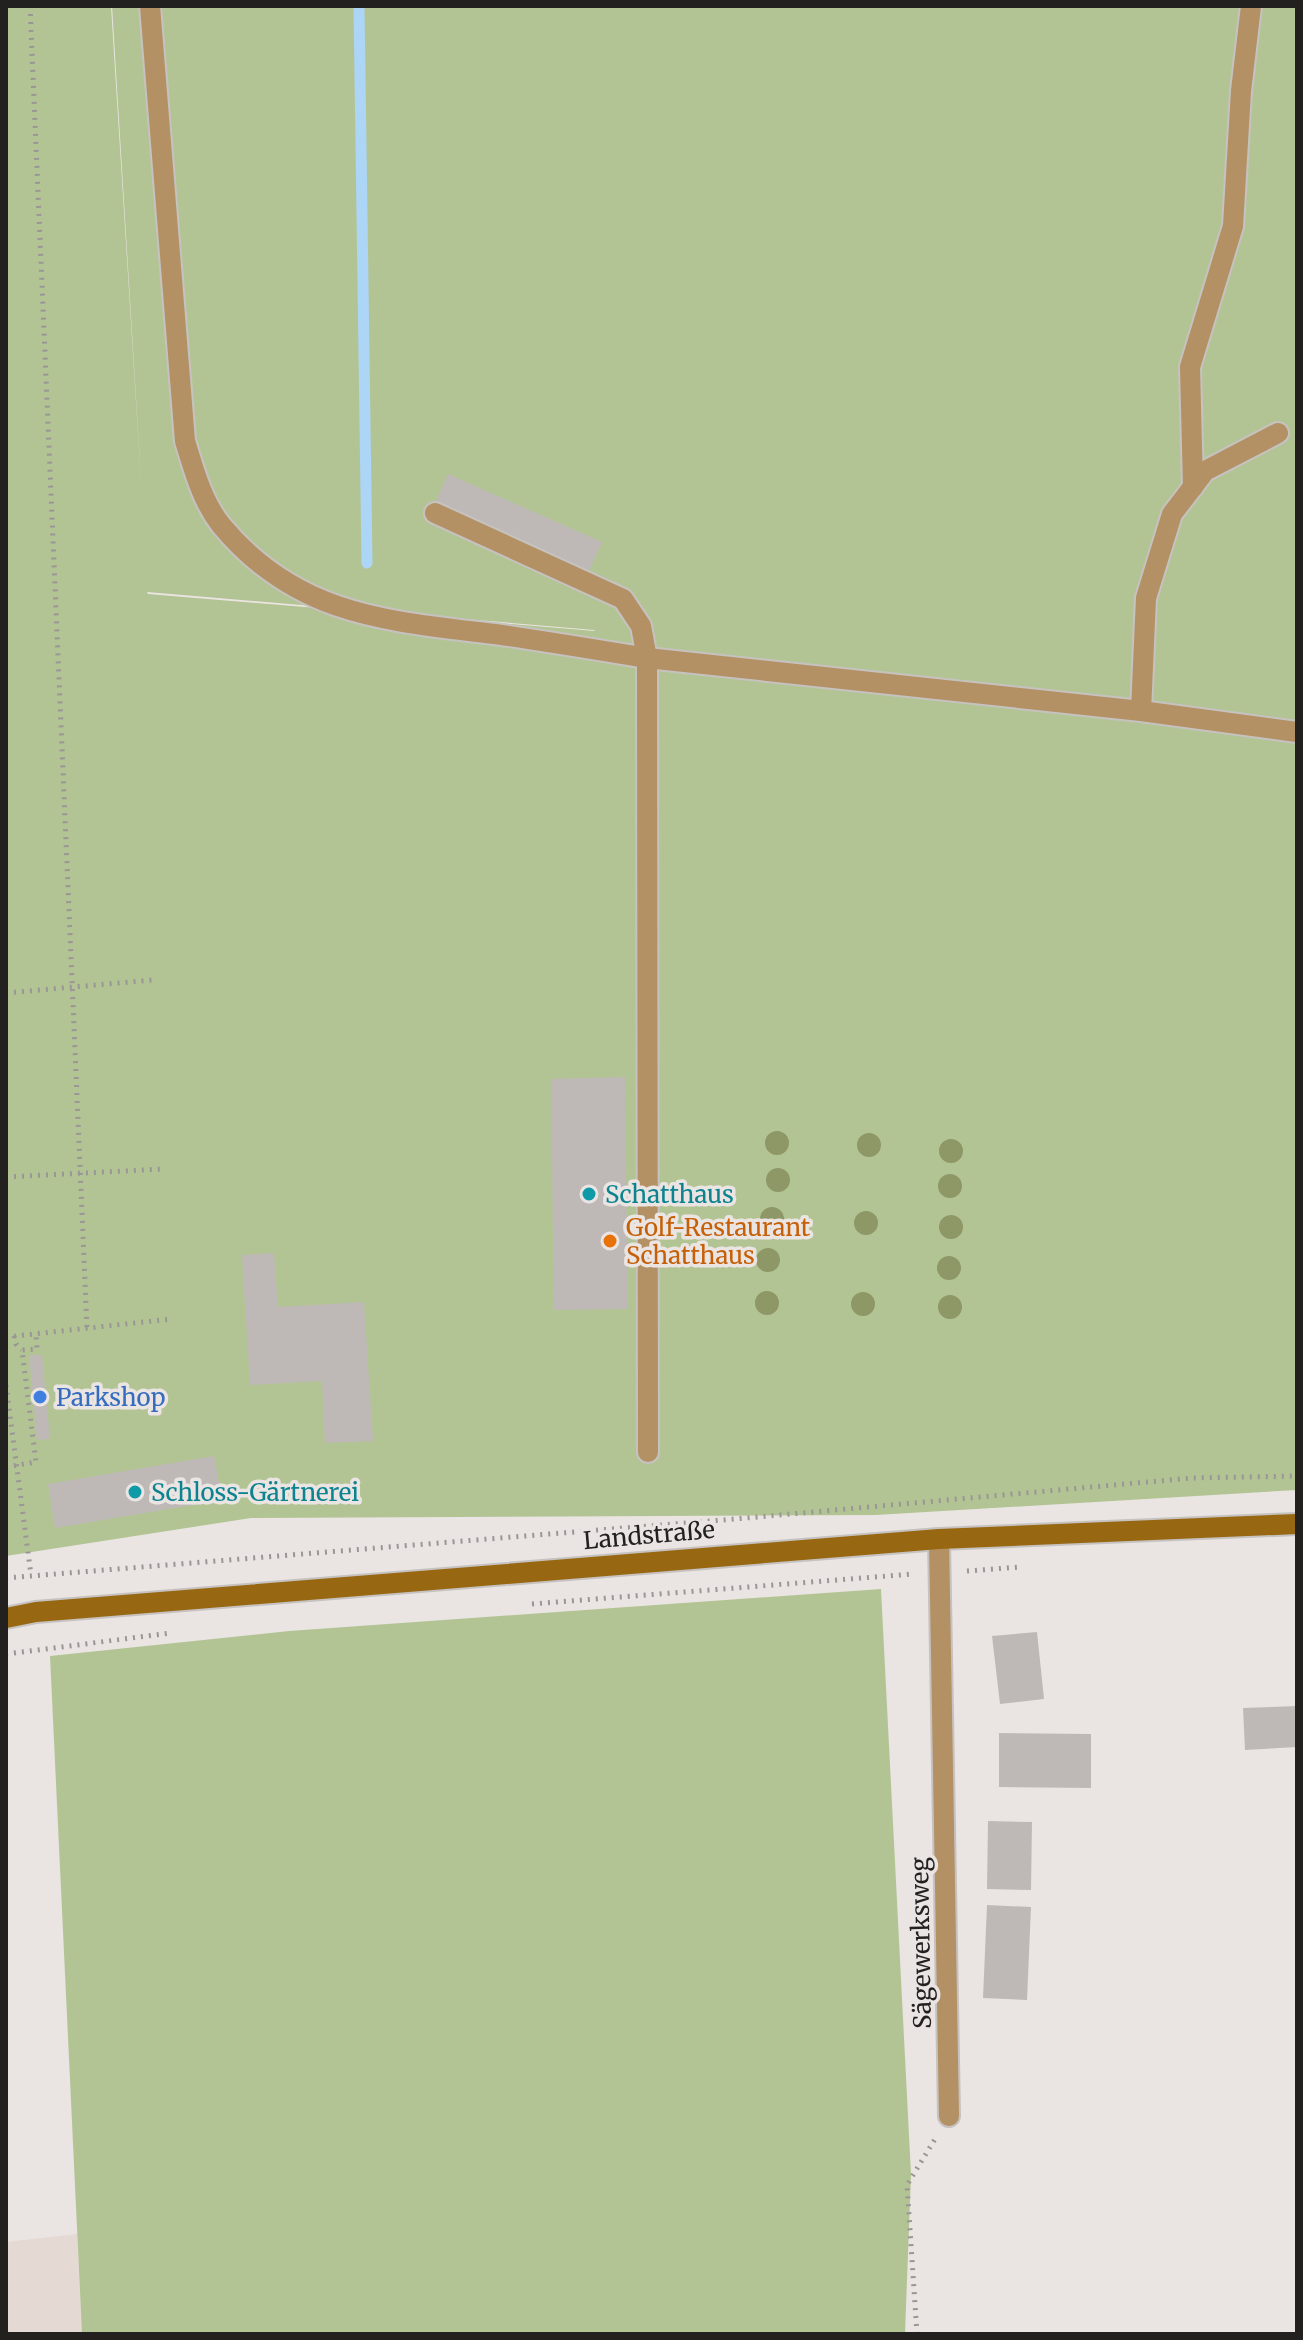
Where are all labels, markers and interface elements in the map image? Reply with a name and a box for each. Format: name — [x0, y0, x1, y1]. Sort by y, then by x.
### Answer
place label: Schatthaus — [605, 1179, 734, 1210]
marker: Schatthaus — [580, 1185, 598, 1203]
place label: Golf-Restaurant Schatthaus — [626, 1212, 811, 1271]
marker: Golf-Restaurant Schatthaus — [601, 1232, 619, 1250]
place label: Parkshop — [56, 1382, 165, 1413]
marker: Parkshop — [31, 1388, 49, 1406]
place label: Schloss-Gärtnerei — [151, 1477, 359, 1508]
marker: Schloss-Gärtnerei — [126, 1483, 144, 1501]
street label: Landstraße — [582, 1514, 716, 1556]
street label: Sägewerksweg — [904, 1856, 938, 2029]

